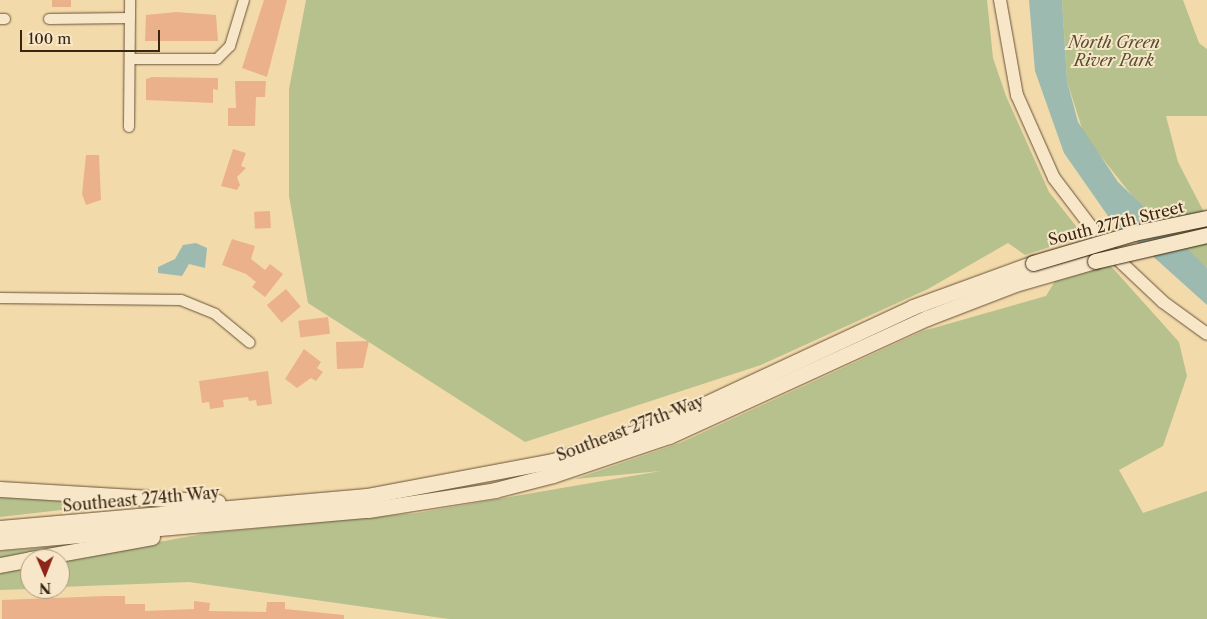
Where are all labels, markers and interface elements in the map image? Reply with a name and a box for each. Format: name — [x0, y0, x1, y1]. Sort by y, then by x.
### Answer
scale bar — [22, 20, 162, 52]
text: 100 m — [28, 29, 71, 48]
park label: North Green River Park — [1068, 32, 1160, 70]
street label: South 277th Street — [1046, 197, 1186, 249]
street label: Southeast 277th Way — [553, 391, 707, 465]
street label: Southeast 274th Way — [61, 483, 221, 515]
north arrow — [20, 549, 70, 599]
text: N — [39, 579, 51, 597]

